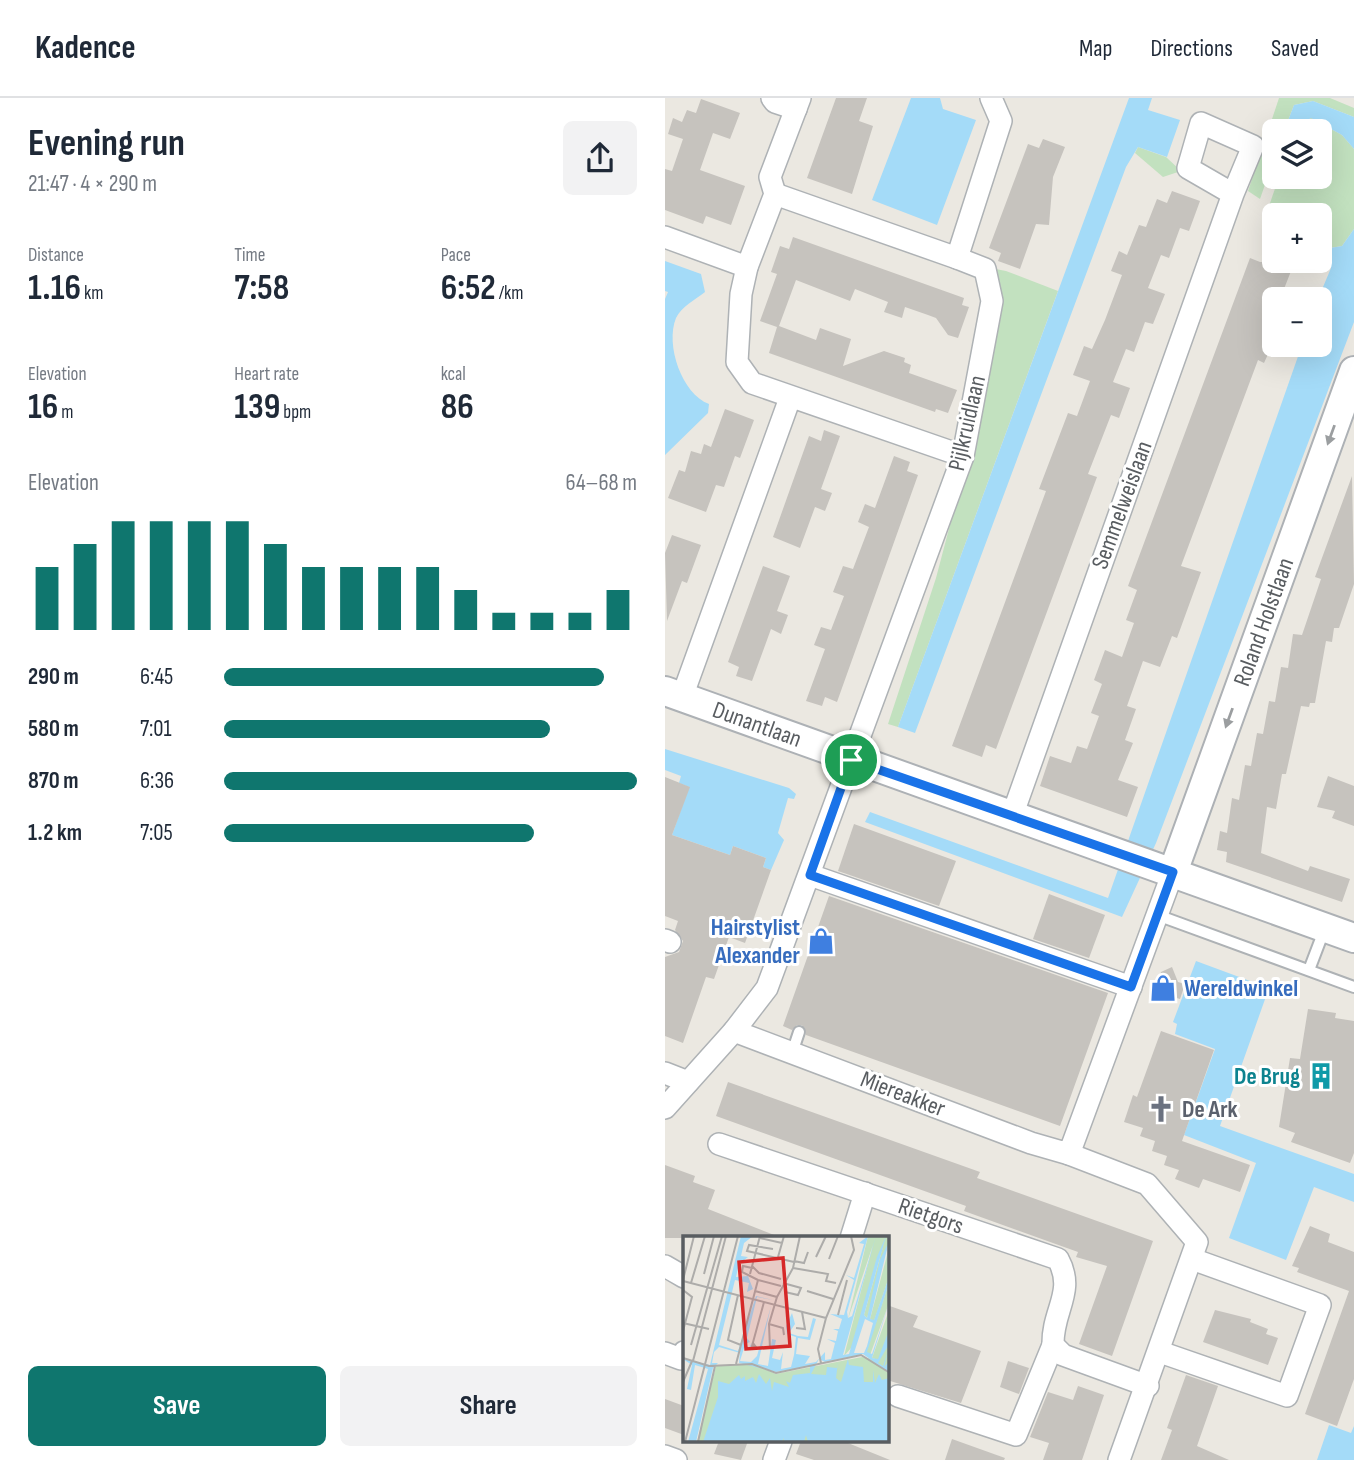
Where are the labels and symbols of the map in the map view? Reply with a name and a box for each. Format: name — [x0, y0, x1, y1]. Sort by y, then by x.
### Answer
street label: Pijlkruidlaan — [942, 372, 992, 474]
one-way arrow — [1325, 424, 1336, 445]
street label: Semmelweislaan — [1085, 437, 1159, 573]
street label: Roland Holstlaan — [1227, 554, 1300, 690]
street label: Dunantlaan — [709, 695, 806, 753]
one-way arrow — [1223, 707, 1234, 728]
pin — [821, 730, 881, 790]
place label: Hairstylist Alexander — [711, 913, 801, 970]
shop icon: Hairstylist Alexander — [806, 926, 836, 956]
shop icon: Wereldwinkel — [1148, 973, 1178, 1003]
place label: Wereldwinkel — [1184, 974, 1298, 1003]
building icon: De Brug — [1306, 1061, 1336, 1091]
place label: De Brug — [1234, 1062, 1300, 1091]
street label: Miereakker — [857, 1065, 949, 1123]
church icon: De Ark — [1146, 1094, 1176, 1124]
place label: De Ark — [1182, 1095, 1238, 1124]
street label: Rietgors — [895, 1191, 967, 1241]
inset map — [683, 1236, 889, 1442]

